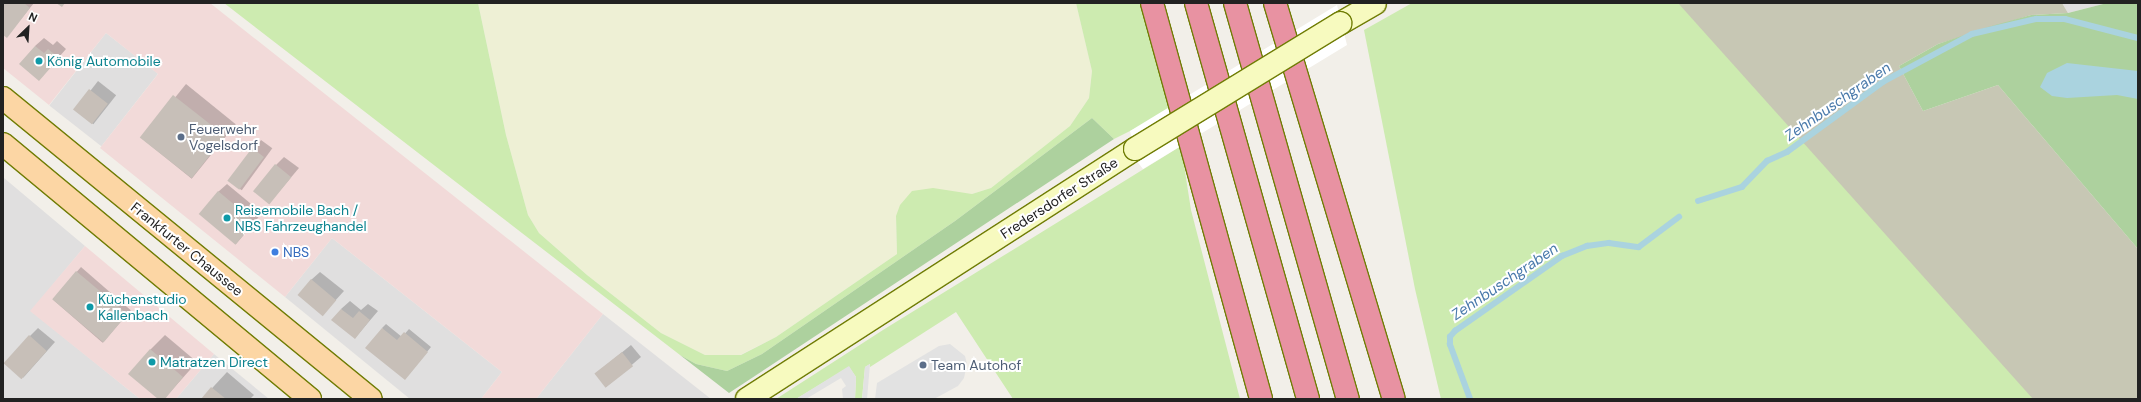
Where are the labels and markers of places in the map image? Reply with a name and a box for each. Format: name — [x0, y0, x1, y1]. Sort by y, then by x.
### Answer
place label: König Automobile — [47, 53, 161, 69]
marker: König Automobile — [34, 56, 44, 66]
place label: Feuerwehr Vogelsdorf — [189, 121, 258, 154]
marker: Feuerwehr Vogelsdorf — [176, 132, 186, 142]
place label: Reisemobile Bach / NBS Fahrzeughandel — [235, 202, 367, 234]
marker: Reisemobile Bach / NBS Fahrzeughandel — [222, 213, 232, 223]
place label: NBS — [283, 244, 309, 260]
marker: NBS — [270, 247, 280, 257]
place label: Küchenstudio Kallenbach — [98, 291, 187, 324]
marker: Küchenstudio Kallenbach — [85, 302, 95, 312]
place label: Matratzen Direct — [160, 354, 268, 370]
marker: Matratzen Direct — [147, 357, 157, 367]
place label: Team Autohof — [931, 357, 1021, 373]
marker: Team Autohof — [918, 360, 928, 370]

